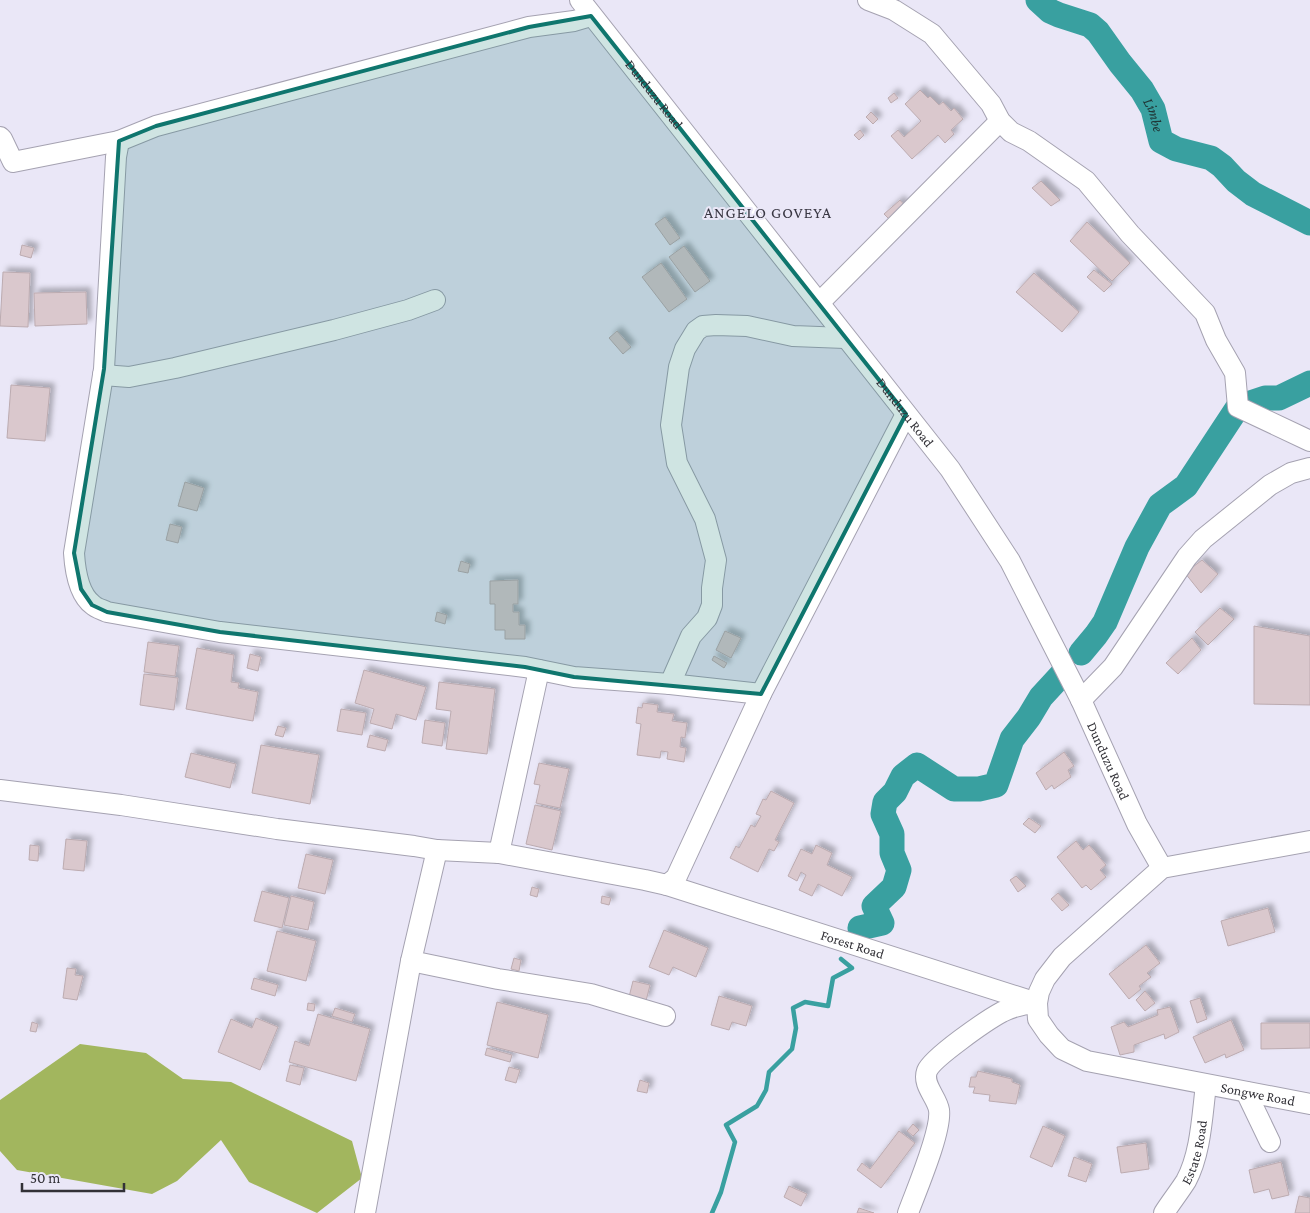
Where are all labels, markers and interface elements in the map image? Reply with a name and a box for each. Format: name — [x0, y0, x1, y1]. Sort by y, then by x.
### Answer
street label: Dunduzu Road — [622, 56, 687, 132]
water label: Limbe — [1140, 95, 1166, 134]
district label: ANGELO GOVEYA — [704, 204, 832, 221]
street label: Dunduzu Road — [873, 374, 938, 450]
street label: Dunduzu Road — [1084, 719, 1133, 803]
street label: Forest Road — [819, 927, 887, 962]
street label: Songwe Road — [1220, 1079, 1297, 1109]
street label: Estate Road — [1178, 1119, 1210, 1187]
scale bar — [22, 1160, 125, 1192]
text: 50 m — [30, 1170, 60, 1186]

